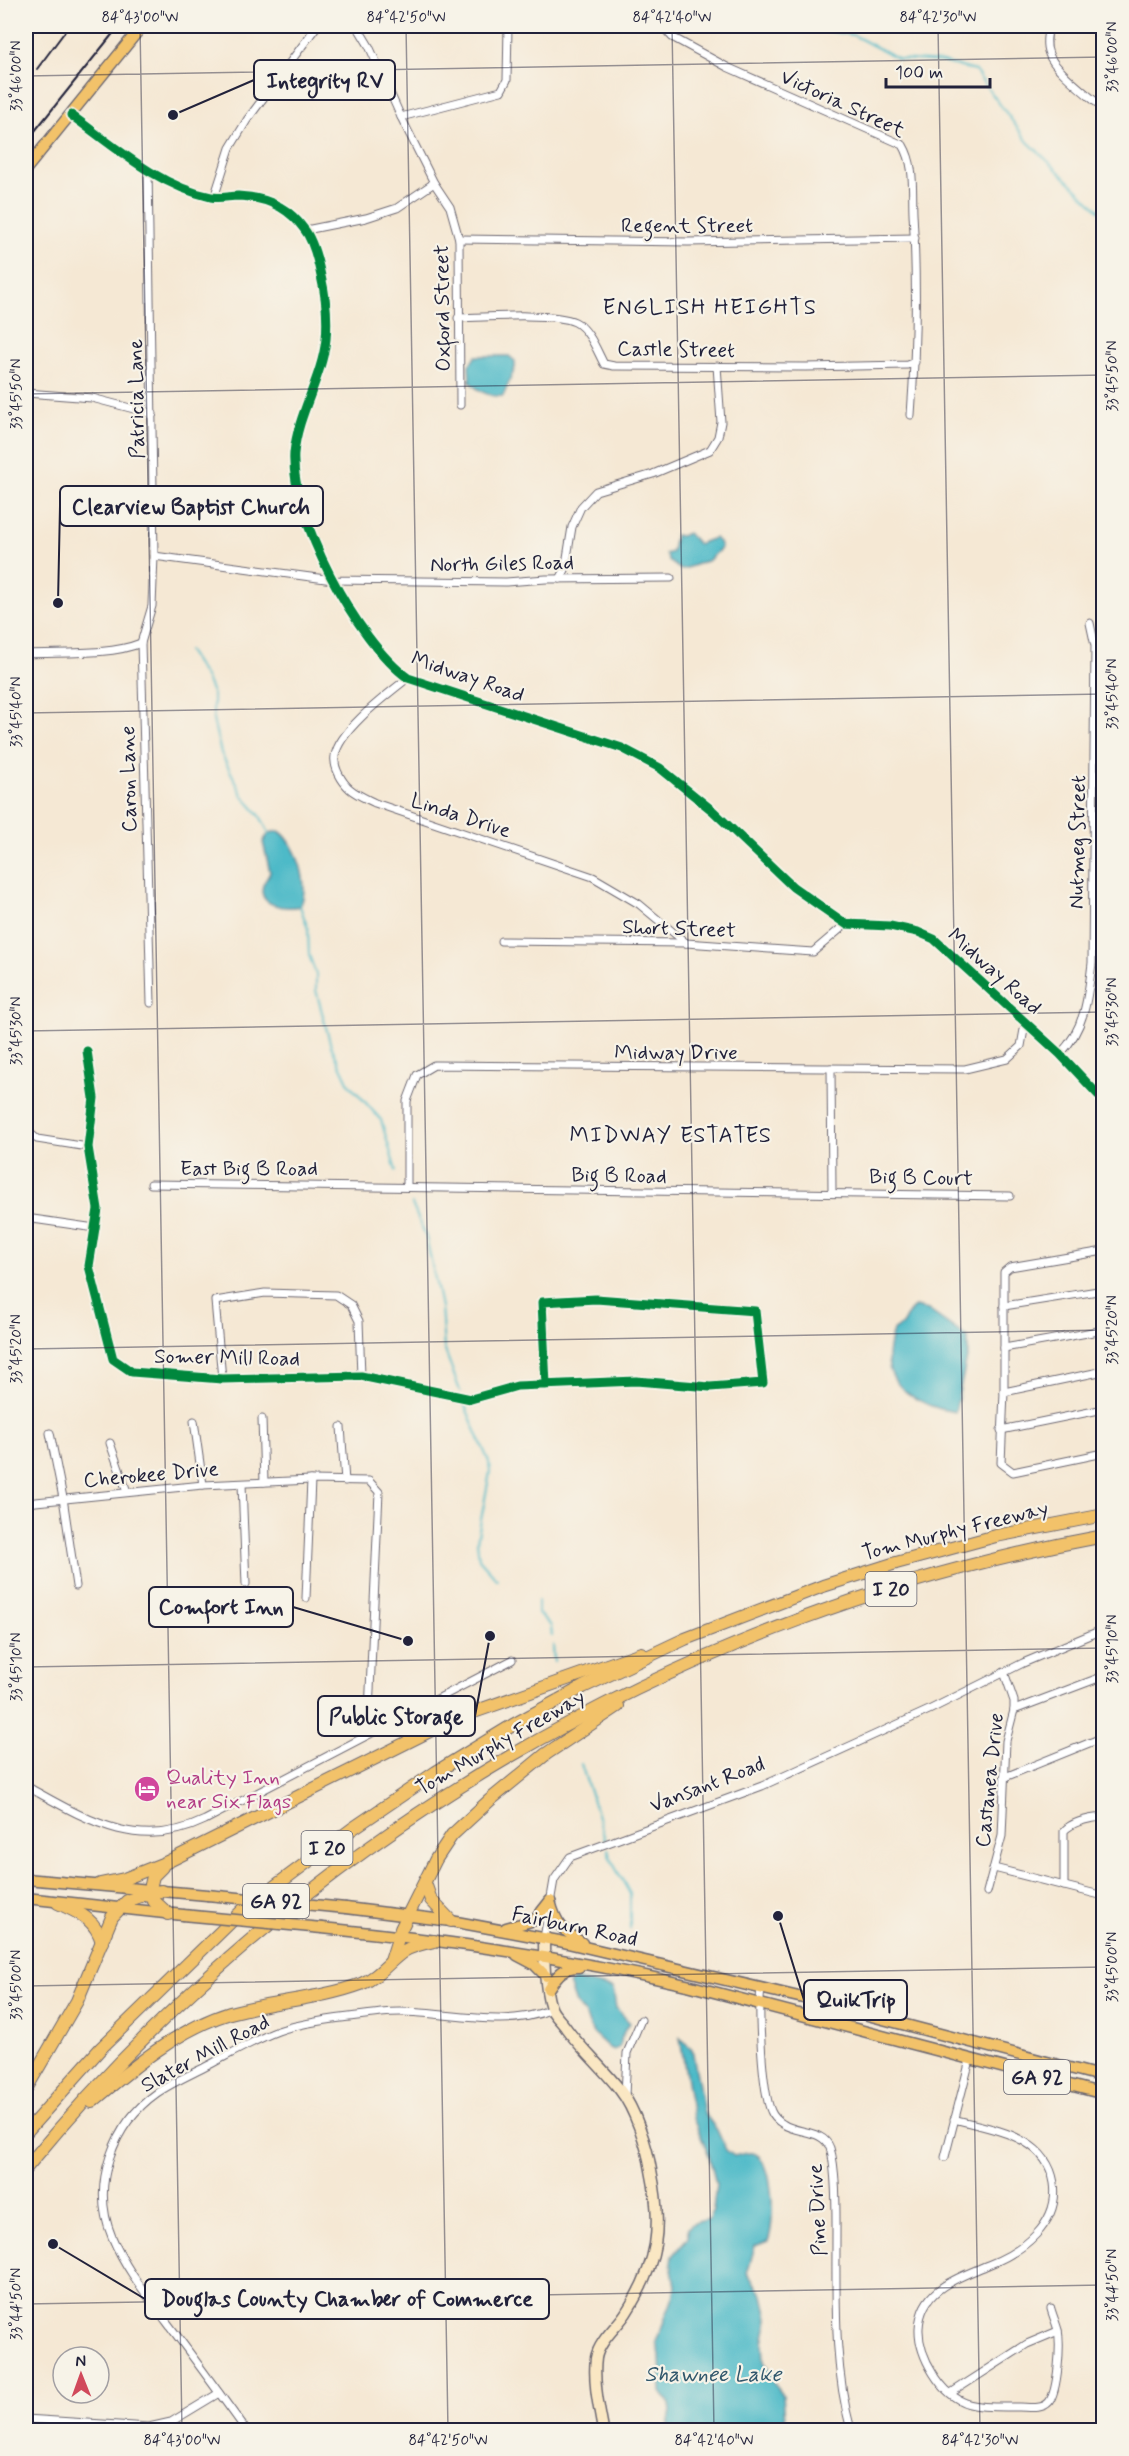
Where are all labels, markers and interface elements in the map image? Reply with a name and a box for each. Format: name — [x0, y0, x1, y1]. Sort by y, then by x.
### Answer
text: 84°43'00"W — [102, 8, 178, 28]
text: 84°42'50"W — [366, 8, 446, 28]
text: 84°42'40"W — [633, 8, 711, 28]
text: 84°42'30"W — [900, 8, 976, 28]
text: 33°46'00"N — [1103, 22, 1123, 92]
text: 33°46'00"N — [7, 41, 27, 111]
scale bar — [886, 51, 990, 89]
callout: Integrity RV — [254, 60, 395, 100]
text: 100 m — [895, 61, 943, 85]
street label: Victoria Street — [776, 63, 910, 145]
text: Integrity RV — [266, 68, 384, 99]
street label: Regent Street — [621, 212, 753, 242]
street label: Oxford Street — [428, 244, 460, 372]
district label: ENGLISH HEIGHTS — [603, 294, 817, 322]
street label: Castle Street — [617, 335, 735, 365]
street label: Patricia Lane — [122, 339, 152, 459]
text: 33°45'50"N — [1103, 340, 1123, 412]
text: 33°45'50"N — [7, 358, 27, 430]
callout: Clearview Baptist Church — [60, 486, 323, 526]
text: Clearview Baptist Church — [72, 494, 310, 522]
street label: North Giles Road — [430, 549, 574, 579]
street label: Midway Road — [407, 645, 528, 709]
text: 33°45'40"N — [1103, 659, 1123, 729]
text: 33°45'40"N — [7, 677, 27, 747]
street label: Caron Lane — [114, 725, 144, 833]
street label: Nutmeg Street — [1063, 775, 1093, 909]
street label: Linda Drive — [407, 787, 514, 845]
street label: Short Street — [622, 913, 736, 945]
street label: Midway Road — [941, 922, 1047, 1022]
text: 33°45'30"N — [1103, 978, 1123, 1046]
text: 33°45'30"N — [7, 997, 27, 1065]
street label: Midway Drive — [614, 1039, 738, 1067]
district label: MIDWAY ESTATES — [570, 1122, 772, 1150]
street label: East Big B Road — [180, 1155, 318, 1185]
street label: Big B Road — [571, 1161, 667, 1193]
street label: Big B Court — [869, 1163, 973, 1195]
text: 33°45'20"N — [1103, 1295, 1123, 1365]
text: 33°45'20"N — [7, 1314, 27, 1384]
street label: Somer Mill Road — [154, 1343, 300, 1373]
street label: Cherokee Drive — [82, 1455, 220, 1495]
street label: Tom Murphy Freeway — [859, 1494, 1051, 1568]
road number: I 20 — [866, 1572, 916, 1606]
callout: Comfort Inn — [149, 1587, 293, 1627]
text: Comfort Inn — [158, 1594, 284, 1624]
text: 33°45'10"N — [1103, 1615, 1123, 1683]
text: 33°45'10"N — [7, 1633, 27, 1701]
street label: Tom Murphy Freeway — [411, 1683, 590, 1803]
callout: Public Storage — [318, 1696, 475, 1736]
text: Public Storage — [329, 1704, 464, 1736]
street label: Castanea Drive — [969, 1711, 1011, 1849]
street label: Vansant Road — [646, 1750, 769, 1820]
place label: Quality Inn near Six Flags — [166, 1764, 291, 1816]
hotel icon: Quality Inn near Six Flags — [132, 1774, 162, 1804]
road number: I 20 — [302, 1831, 352, 1865]
road number: GA 92 — [243, 1884, 309, 1918]
street label: Fairburn Road — [509, 1900, 640, 1954]
text: 33°45'00"N — [1103, 1932, 1123, 2002]
text: 33°45'00"N — [7, 1950, 27, 2020]
callout: QuikTrip — [804, 1980, 907, 2020]
text: QuikTrip — [816, 1987, 896, 2015]
street label: Slater Mill Road — [136, 2008, 275, 2100]
road number: GA 92 — [1004, 2060, 1070, 2094]
street label: Pine Drive — [802, 2163, 834, 2257]
text: 33°44'50"N — [1103, 2249, 1123, 2321]
text: 33°44'50"N — [7, 2268, 27, 2340]
callout: Douglas County Chamber of Commerce — [145, 2279, 549, 2319]
text: Douglas County Chamber of Commerce — [161, 2286, 533, 2318]
north arrow — [51, 2345, 111, 2405]
text: N — [75, 2351, 86, 2372]
water label: Shawnee Lake — [645, 2361, 783, 2389]
text: 84°43'00"W — [144, 2431, 220, 2451]
text: 84°42'50"W — [408, 2431, 488, 2451]
text: 84°42'40"W — [675, 2431, 753, 2451]
text: 84°42'30"W — [942, 2431, 1018, 2451]

